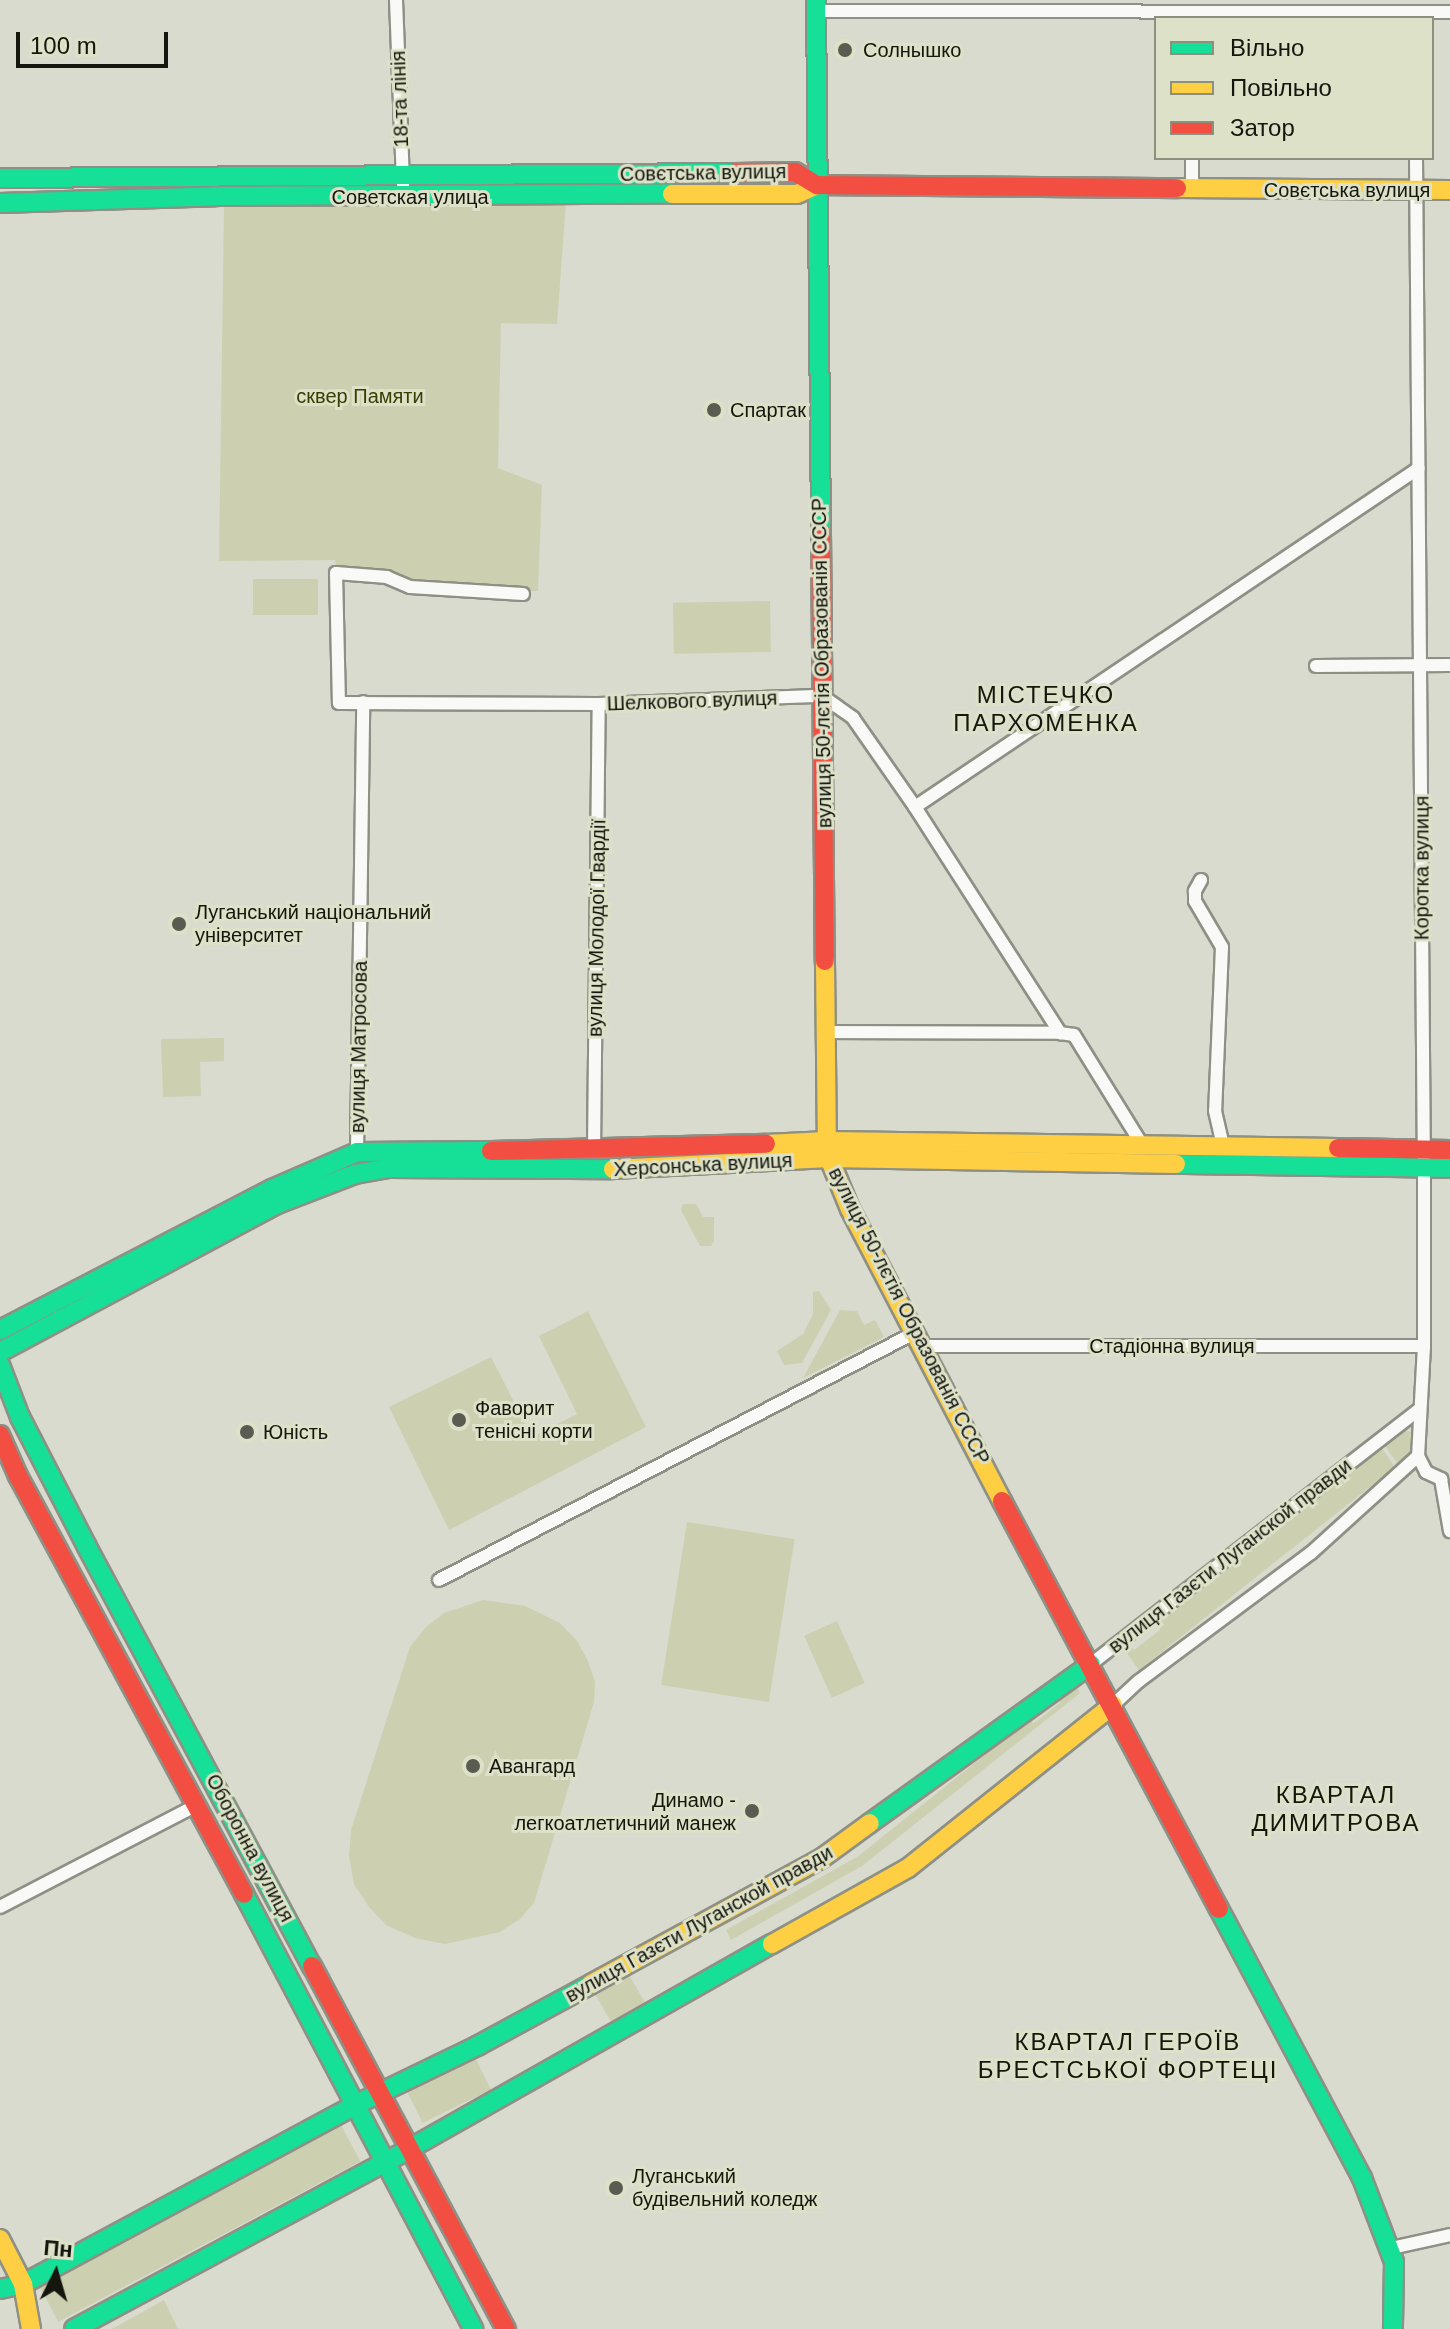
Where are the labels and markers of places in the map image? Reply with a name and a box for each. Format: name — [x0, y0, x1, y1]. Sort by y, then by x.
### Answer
place label: Солнышко — [863, 38, 961, 62]
marker: Солнышко — [834, 39, 856, 61]
place label: Спартак — [730, 398, 806, 422]
marker: Спартак — [705, 401, 723, 419]
place label: Луганський національний університет — [195, 900, 431, 947]
marker: Луганський національний університет — [170, 915, 188, 933]
place label: Фаворит тенісні корти — [475, 1396, 593, 1443]
marker: Фаворит тенісні корти — [450, 1411, 468, 1429]
place label: Юність — [263, 1420, 328, 1444]
marker: Юність — [238, 1423, 256, 1441]
place label: Авангард — [489, 1754, 575, 1778]
marker: Авангард — [464, 1757, 482, 1775]
place label: Динамо - легкоатлетичний манеж — [514, 1788, 736, 1835]
marker: Динамо - легкоатлетичний манеж — [743, 1802, 761, 1820]
place label: Луганський будівельний коледж — [632, 2164, 817, 2211]
marker: Луганський будівельний коледж — [607, 2179, 625, 2197]

